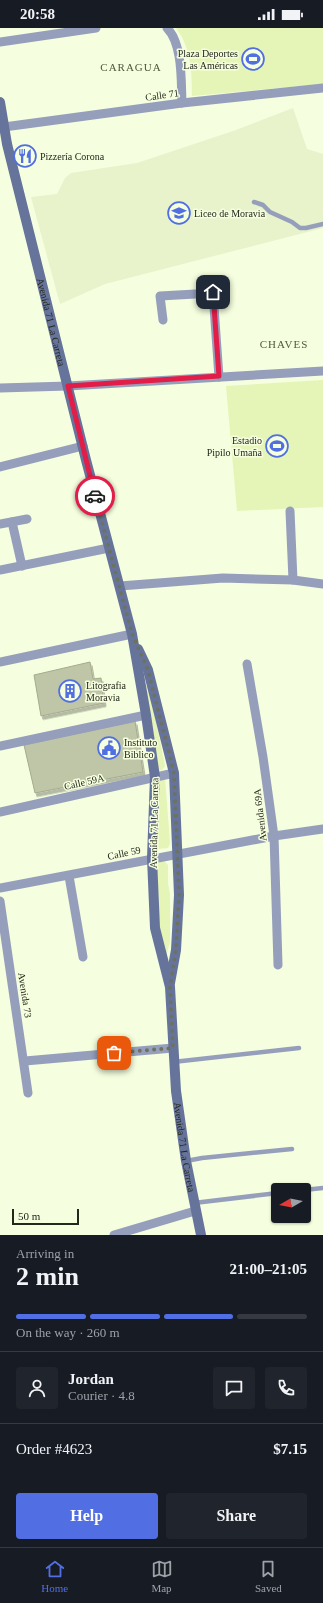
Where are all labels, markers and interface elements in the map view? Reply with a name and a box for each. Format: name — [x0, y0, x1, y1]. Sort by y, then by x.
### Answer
text: 20:58 — [20, 6, 55, 22]
sports icon: Plaza Deportes Las Américas — [240, 46, 266, 72]
place label: Plaza Deportes Las Américas — [178, 48, 238, 71]
district label: CARAGUA — [100, 61, 162, 73]
street label: Calle 71 — [145, 87, 179, 103]
restaurant icon: Pizzería Corona — [12, 143, 38, 169]
place label: Pizzería Corona — [40, 151, 105, 162]
school or university icon: Liceo de Moravia — [166, 200, 192, 226]
place label: Liceo de Moravia — [194, 208, 266, 219]
pin — [196, 275, 230, 309]
street label: Avenida 71 La Carreta — [35, 277, 68, 368]
icon: home — [202, 281, 224, 303]
district label: CHAVES — [260, 338, 308, 350]
sports icon: Estadio Pipilo Umaña — [264, 433, 290, 459]
place label: Estadio Pipilo Umaña — [207, 435, 263, 458]
courier — [75, 476, 115, 516]
icon: car — [84, 485, 106, 507]
building icon: Litografia Moravia — [57, 678, 83, 704]
place label: Litografia Moravia — [86, 680, 127, 703]
public building icon: Instituto Biblico — [96, 735, 122, 761]
place label: Instituto Biblico — [124, 737, 157, 760]
street label: Calle 59A — [63, 772, 106, 792]
street label: Avenida 71 La Carreta — [148, 777, 160, 868]
street label: Avenida 69A — [251, 787, 269, 842]
street label: Calle 59 — [106, 844, 142, 862]
street label: Avenida 73 — [16, 972, 34, 1018]
pin — [97, 1036, 131, 1070]
icon: bag — [103, 1042, 125, 1064]
street label: Avenida 71 La Carreta — [172, 1101, 198, 1193]
north arrow — [271, 1183, 311, 1223]
map controls — [271, 1183, 311, 1223]
scale bar — [12, 1207, 79, 1226]
text: 50 m — [18, 1210, 40, 1222]
text: Arriving in — [16, 1246, 74, 1261]
text: 21:00–21:05 — [230, 1261, 307, 1277]
text: 2 min — [16, 1262, 79, 1291]
text: On the way · 260 m — [16, 1325, 120, 1340]
button: person — [16, 1367, 58, 1409]
button: chat — [213, 1367, 255, 1409]
button: phone — [265, 1367, 307, 1409]
text: Jordan — [68, 1371, 114, 1387]
text: Courier · 4.8 — [68, 1388, 135, 1403]
text: Order #4623 — [16, 1441, 92, 1457]
text: $7.15 — [273, 1441, 307, 1457]
button: Help — [16, 1493, 158, 1539]
button: Share — [166, 1493, 307, 1539]
tab: Home — [41, 1558, 68, 1594]
tab: Map — [151, 1558, 173, 1594]
tab: Saved — [255, 1558, 282, 1594]

